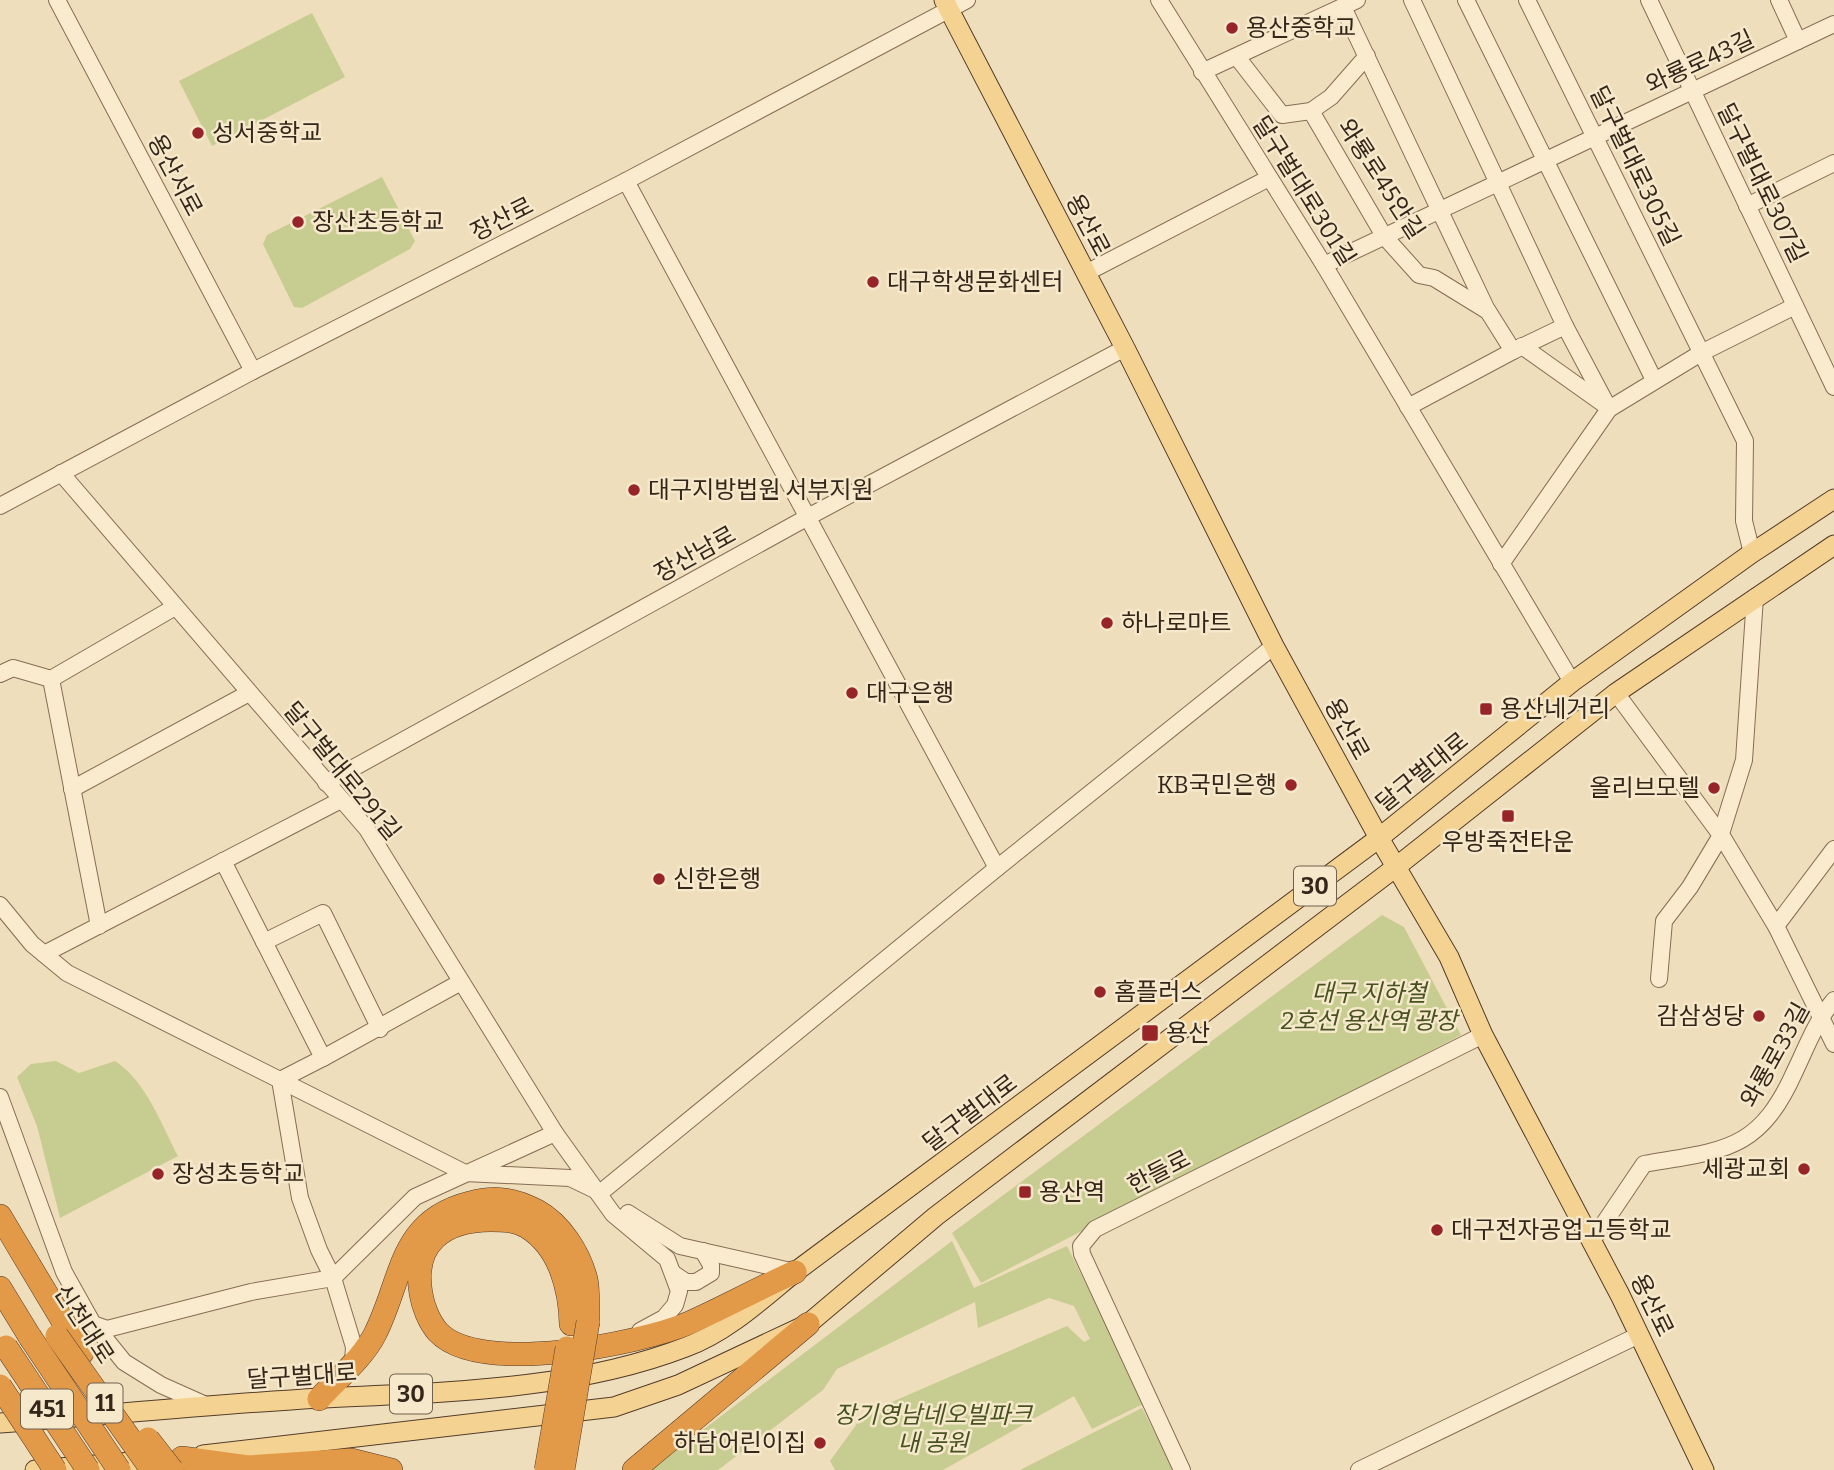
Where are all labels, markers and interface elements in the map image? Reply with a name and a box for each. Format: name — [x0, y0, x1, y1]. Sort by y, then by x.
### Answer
place label: 용산중학교 — [1246, 14, 1356, 42]
marker: 용산중학교 — [1224, 20, 1240, 36]
street label: 와룡로43길 — [1642, 25, 1758, 99]
street label: 달구벌대로305길 — [1584, 81, 1686, 251]
street label: 달구벌대로307길 — [1711, 99, 1813, 267]
street label: 달구벌대로301길 — [1247, 111, 1361, 271]
street label: 와룡로45안길 — [1332, 114, 1430, 244]
place label: 성서중학교 — [212, 119, 322, 147]
marker: 성서중학교 — [190, 125, 206, 141]
street label: 용산서로 — [142, 129, 208, 221]
street label: 용산로 — [1060, 189, 1116, 261]
street label: 장산로 — [466, 191, 538, 247]
place label: 장산초등학교 — [312, 208, 444, 236]
marker: 장산초등학교 — [290, 214, 306, 230]
place label: 대구학생문화센터 — [887, 268, 1064, 296]
marker: 대구학생문화센터 — [865, 274, 881, 290]
place label: 대구지방법원 서부지원 — [648, 476, 874, 504]
marker: 대구지방법원 서부지원 — [626, 482, 642, 498]
street label: 장산남로 — [650, 520, 740, 588]
place label: 하나로마트 — [1121, 609, 1231, 637]
marker: 하나로마트 — [1099, 615, 1115, 631]
place label: 대구은행 — [866, 679, 954, 707]
marker: 대구은행 — [844, 685, 860, 701]
street label: 용산로 — [1319, 693, 1375, 765]
place label: 용산네거리 — [1500, 695, 1610, 723]
street label: 달구벌대로291길 — [278, 696, 406, 846]
marker: 용산네거리 — [1478, 701, 1494, 717]
street label: 달구벌대로 — [1370, 726, 1474, 818]
place label: KB국민은행 — [1157, 771, 1277, 799]
place label: 올리브모텔 — [1590, 774, 1700, 802]
marker: KB국민은행 — [1283, 777, 1299, 793]
marker: 올리브모텔 — [1706, 780, 1722, 796]
marker: 우방죽전타운 — [1500, 808, 1516, 824]
place label: 우방죽전타운 — [1442, 828, 1574, 856]
place label: 신한은행 — [673, 865, 761, 893]
road number: 30 — [1294, 866, 1336, 906]
marker: 신한은행 — [651, 871, 667, 887]
place label: 홈플러스 — [1114, 978, 1202, 1006]
park label: 대구 지하철 2호선 용산역 광장 — [1281, 979, 1460, 1035]
marker: 홈플러스 — [1092, 984, 1108, 1000]
street label: 와룡로33길 — [1735, 998, 1815, 1112]
place label: 감삼성당 — [1657, 1002, 1745, 1030]
marker: 감삼성당 — [1751, 1008, 1767, 1024]
place label: 용산 — [1166, 1019, 1210, 1047]
marker: 용산 — [1140, 1023, 1160, 1043]
street label: 달구벌대로 — [917, 1069, 1023, 1157]
street label: 한들로 — [1123, 1144, 1195, 1200]
place label: 세광교회 — [1702, 1155, 1790, 1183]
place label: 장성초등학교 — [172, 1160, 304, 1188]
marker: 세광교회 — [1796, 1161, 1812, 1177]
marker: 장성초등학교 — [150, 1166, 166, 1182]
place label: 용산역 — [1039, 1178, 1105, 1206]
marker: 용산역 — [1017, 1184, 1033, 1200]
place label: 대구전자공업고등학교 — [1451, 1216, 1672, 1244]
marker: 대구전자공업고등학교 — [1429, 1222, 1445, 1238]
street label: 용산로 — [1625, 1269, 1679, 1341]
street label: 신천대로 — [48, 1279, 120, 1369]
street label: 달구벌대로 — [246, 1358, 358, 1394]
road number: 30 — [390, 1374, 432, 1414]
road number: 11 — [88, 1384, 122, 1422]
road number: 451 — [21, 1390, 73, 1428]
park label: 장기영남네오빌파크 내 공원 — [834, 1401, 1033, 1457]
place label: 하담어린이집 — [674, 1429, 806, 1457]
marker: 하담어린이집 — [812, 1435, 828, 1451]

